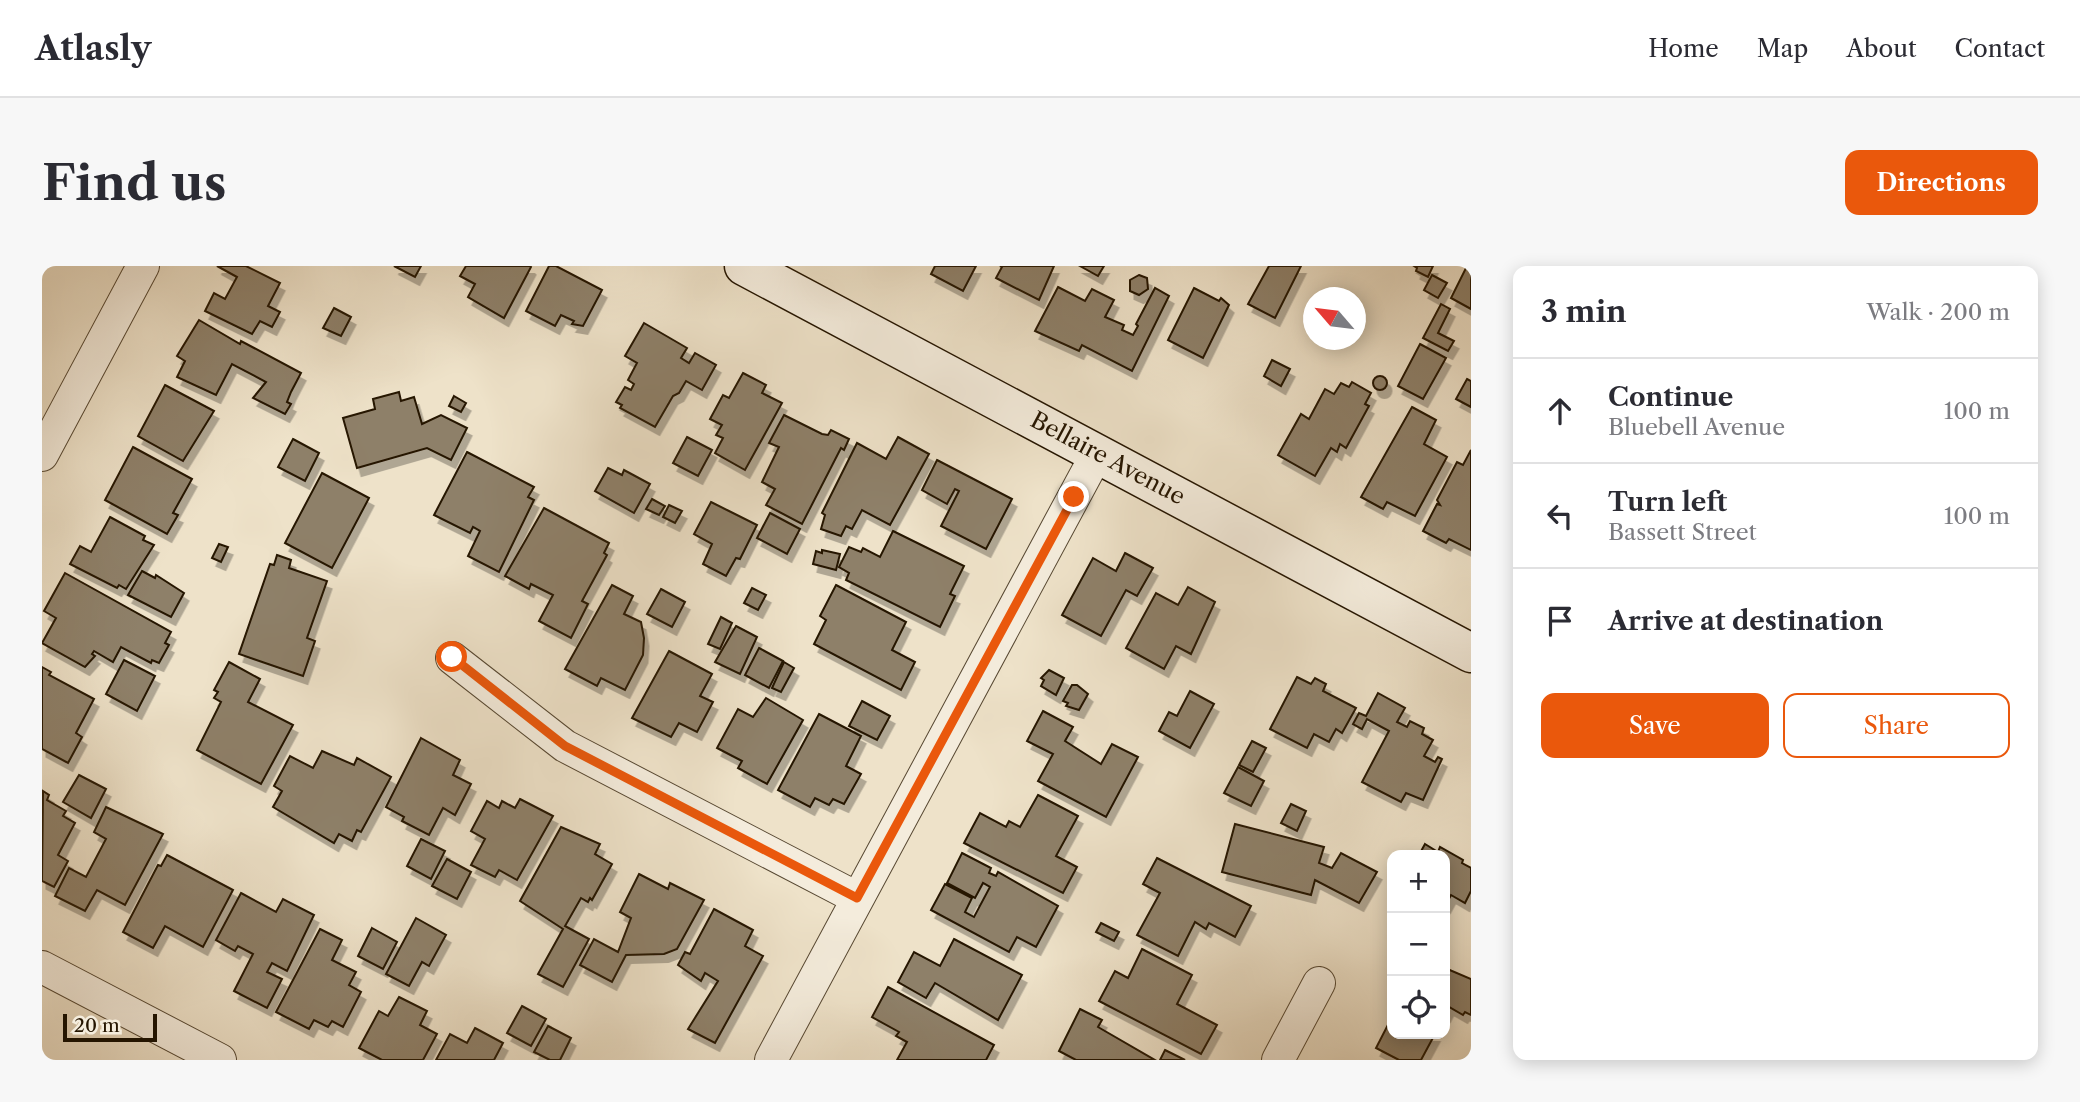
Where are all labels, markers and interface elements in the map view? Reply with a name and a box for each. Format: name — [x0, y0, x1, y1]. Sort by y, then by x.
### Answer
text: Atlasly — [35, 28, 151, 69]
text: Home — [1648, 34, 1719, 63]
text: Map — [1757, 34, 1808, 63]
text: About — [1846, 34, 1917, 63]
text: Contact — [1955, 34, 2045, 63]
button: Directions — [1845, 150, 2038, 215]
text: Find us — [42, 152, 226, 213]
north arrow — [1303, 287, 1366, 350]
text: 3 min — [1541, 293, 1627, 330]
text: Walk · 200 m — [1866, 298, 2010, 326]
text: Continue — [1608, 381, 1733, 413]
icon: ahead — [1541, 392, 1579, 430]
text: 100 m — [1944, 397, 2010, 425]
street label: Bellaire Avenue — [1026, 406, 1190, 510]
text: Bluebell Avenue — [1608, 413, 1785, 441]
route end — [1058, 481, 1089, 512]
text: Turn left — [1608, 486, 1727, 518]
icon: left — [1541, 497, 1579, 535]
text: 100 m — [1944, 502, 2010, 530]
text: Bassett Street — [1608, 518, 1757, 546]
icon: arrive — [1541, 602, 1579, 640]
text: Arrive at destination — [1608, 605, 1883, 637]
route start — [436, 641, 467, 672]
button: Save — [1541, 693, 1769, 758]
button: Share — [1783, 693, 2010, 758]
map controls — [1387, 850, 1450, 1039]
button: + — [1387, 850, 1450, 913]
button: − — [1387, 913, 1450, 976]
button: locate — [1387, 976, 1450, 1039]
scale bar — [63, 1011, 158, 1043]
text: 20 m — [74, 1014, 120, 1037]

